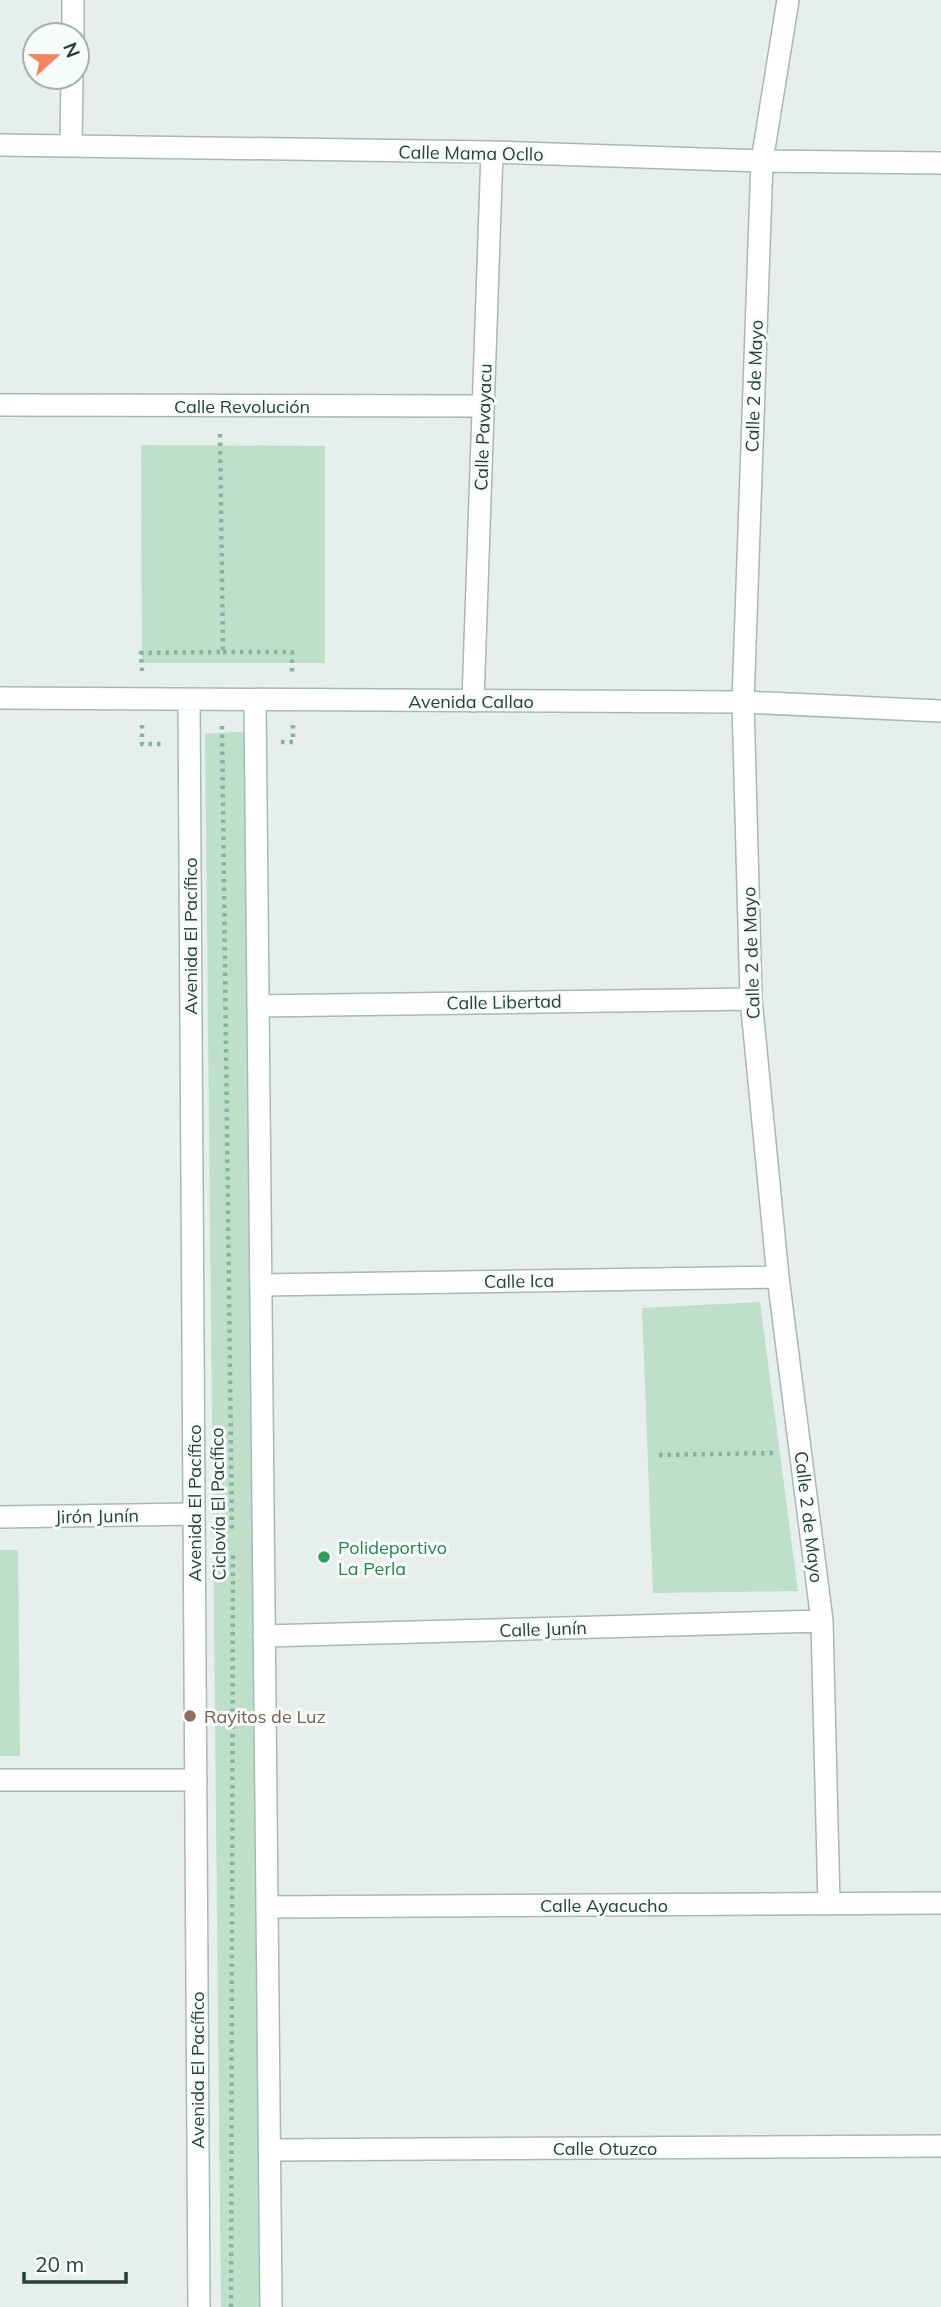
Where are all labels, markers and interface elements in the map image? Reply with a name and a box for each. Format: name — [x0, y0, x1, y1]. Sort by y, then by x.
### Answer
north arrow — [21, 21, 91, 91]
text: N — [58, 39, 86, 61]
street label: Calle Mama Ocllo — [398, 140, 544, 166]
street label: Calle 2 de Mayo — [740, 319, 768, 453]
street label: Calle Pavayacu — [469, 363, 497, 491]
street label: Calle Revolución — [174, 395, 310, 418]
street label: Avenida Callao — [408, 690, 534, 713]
street label: Avenida El Pacífico — [179, 857, 202, 1015]
street label: Calle 2 de Mayo — [737, 886, 765, 1020]
street label: Calle Libertad — [446, 989, 562, 1015]
street label: Calle Ica — [484, 1269, 554, 1293]
street label: Avenida El Pacífico — [183, 1424, 206, 1582]
street label: Ciclovía El Pacífico — [205, 1427, 231, 1581]
street label: Calle 2 de Mayo — [790, 1450, 828, 1584]
street label: Jirón Junín — [55, 1504, 139, 1528]
place label: Polideportivo La Perla — [338, 1536, 447, 1580]
marker: Polideportivo La Perla — [316, 1549, 332, 1565]
street label: Calle Junín — [499, 1616, 587, 1642]
place label: Rayitos de Luz — [204, 1705, 326, 1728]
marker: Rayitos de Luz — [182, 1708, 198, 1724]
street label: Calle Ayacucho — [540, 1894, 668, 1917]
street label: Avenida El Pacífico — [186, 1991, 209, 2149]
street label: Calle Otuzco — [553, 2137, 657, 2160]
scale bar — [24, 2240, 126, 2284]
text: 20 m — [35, 2251, 84, 2277]

